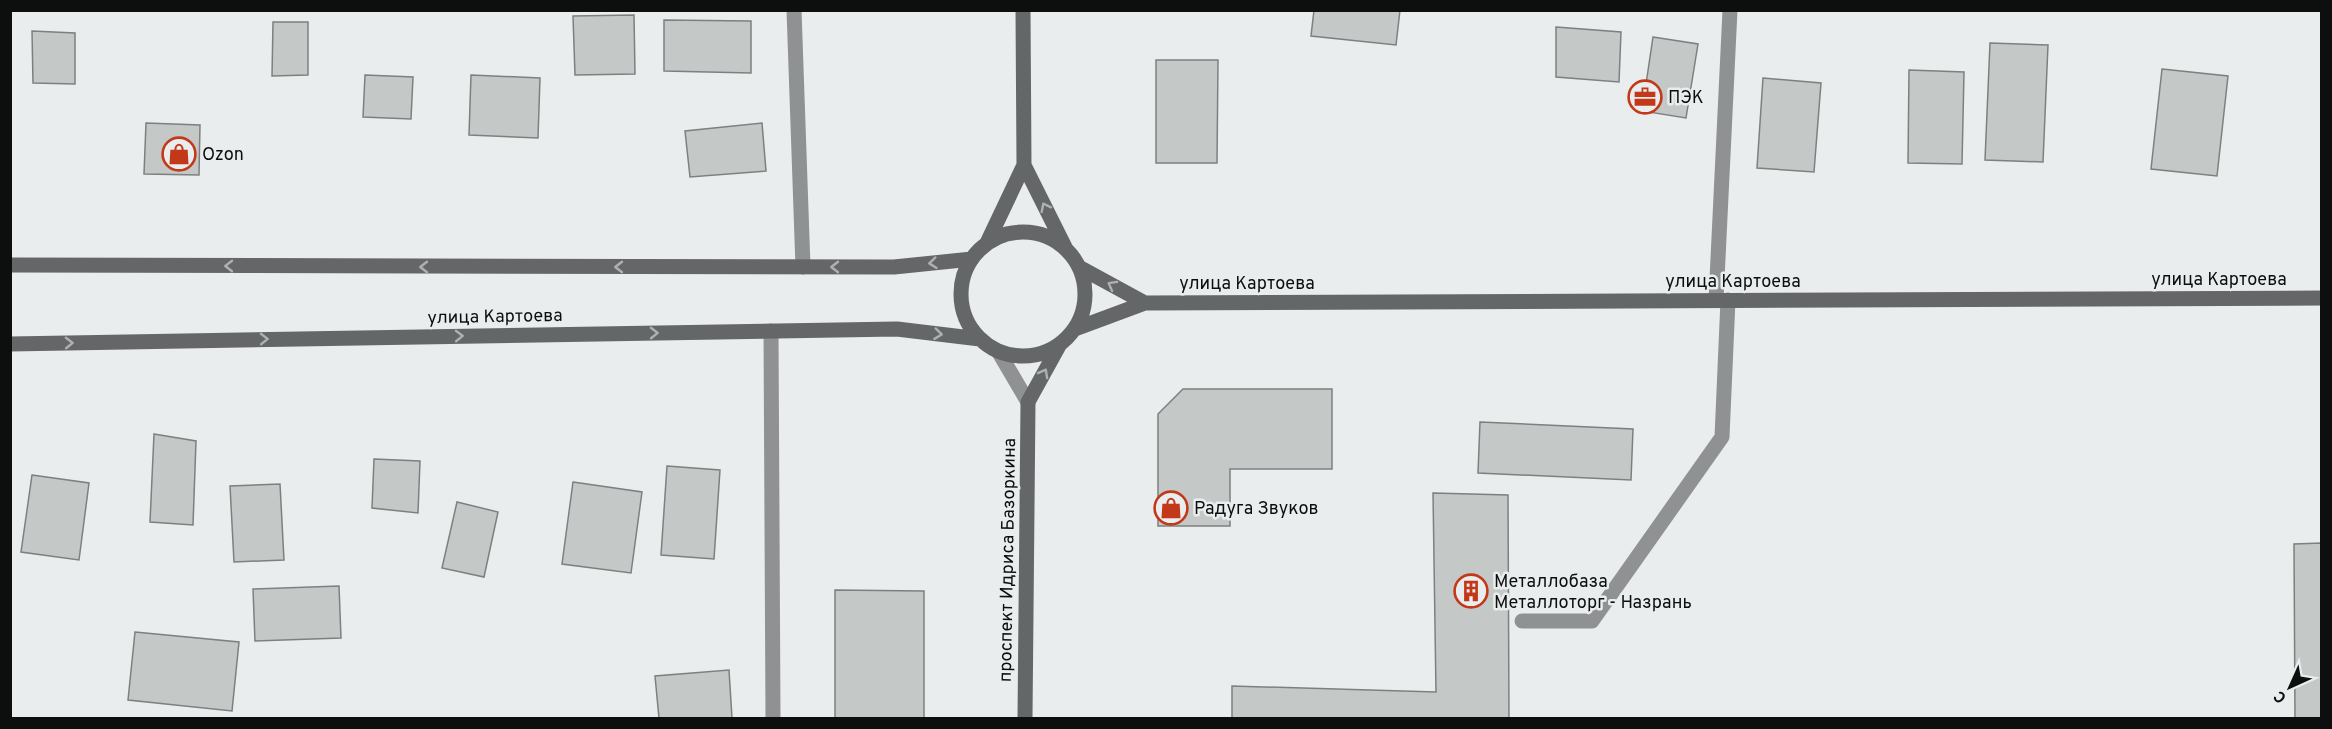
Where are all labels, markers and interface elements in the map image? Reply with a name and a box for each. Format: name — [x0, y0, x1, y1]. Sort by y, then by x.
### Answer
office icon: ПЭК — [1627, 79, 1663, 115]
place label: ПЭК — [1668, 87, 1704, 110]
shop icon: Ozon — [161, 136, 197, 172]
place label: Ozon — [202, 144, 244, 167]
one-way arrow — [1041, 203, 1053, 214]
one-way arrow — [928, 256, 937, 269]
one-way arrow — [225, 260, 234, 272]
one-way arrow — [420, 260, 429, 273]
one-way arrow — [615, 261, 624, 273]
one-way arrow — [831, 261, 840, 273]
street label: улица Картоева — [2151, 269, 2287, 292]
street label: улица Картоева — [1665, 271, 1801, 294]
street label: улица Картоева — [1179, 273, 1315, 296]
one-way arrow — [1108, 281, 1119, 292]
street label: улица Картоева — [427, 305, 563, 330]
one-way arrow — [649, 327, 658, 339]
one-way arrow — [934, 327, 943, 339]
one-way arrow — [454, 330, 463, 342]
one-way arrow — [259, 333, 268, 346]
one-way arrow — [64, 336, 73, 349]
one-way arrow — [1037, 369, 1048, 379]
street label: проспект Идриса Базоркина — [995, 438, 1022, 682]
shop icon: Радуга Звуков — [1153, 490, 1189, 526]
place label: Радуга Звуков — [1194, 498, 1319, 521]
place label: Металлобаза Металлоторг - Назрань — [1494, 571, 1692, 615]
building icon: Металлобаза Металлоторг - Назрань — [1453, 573, 1489, 609]
north arrow — [2260, 657, 2320, 717]
text: С — [2270, 686, 2291, 707]

